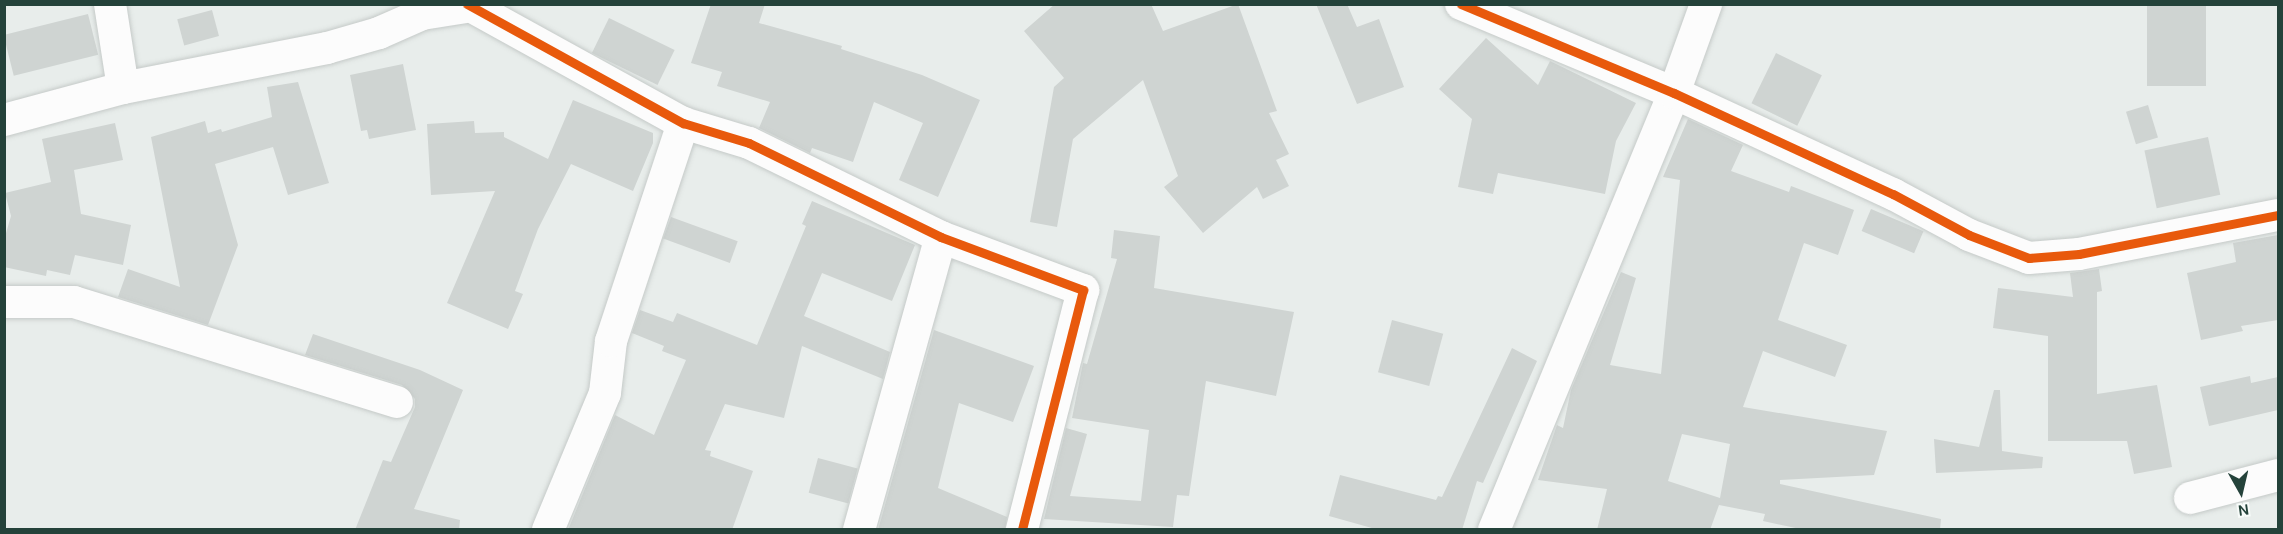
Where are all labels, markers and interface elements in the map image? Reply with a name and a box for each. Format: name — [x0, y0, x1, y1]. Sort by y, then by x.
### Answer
north arrow — [2211, 462, 2271, 522]
text: N — [2237, 500, 2251, 521]

